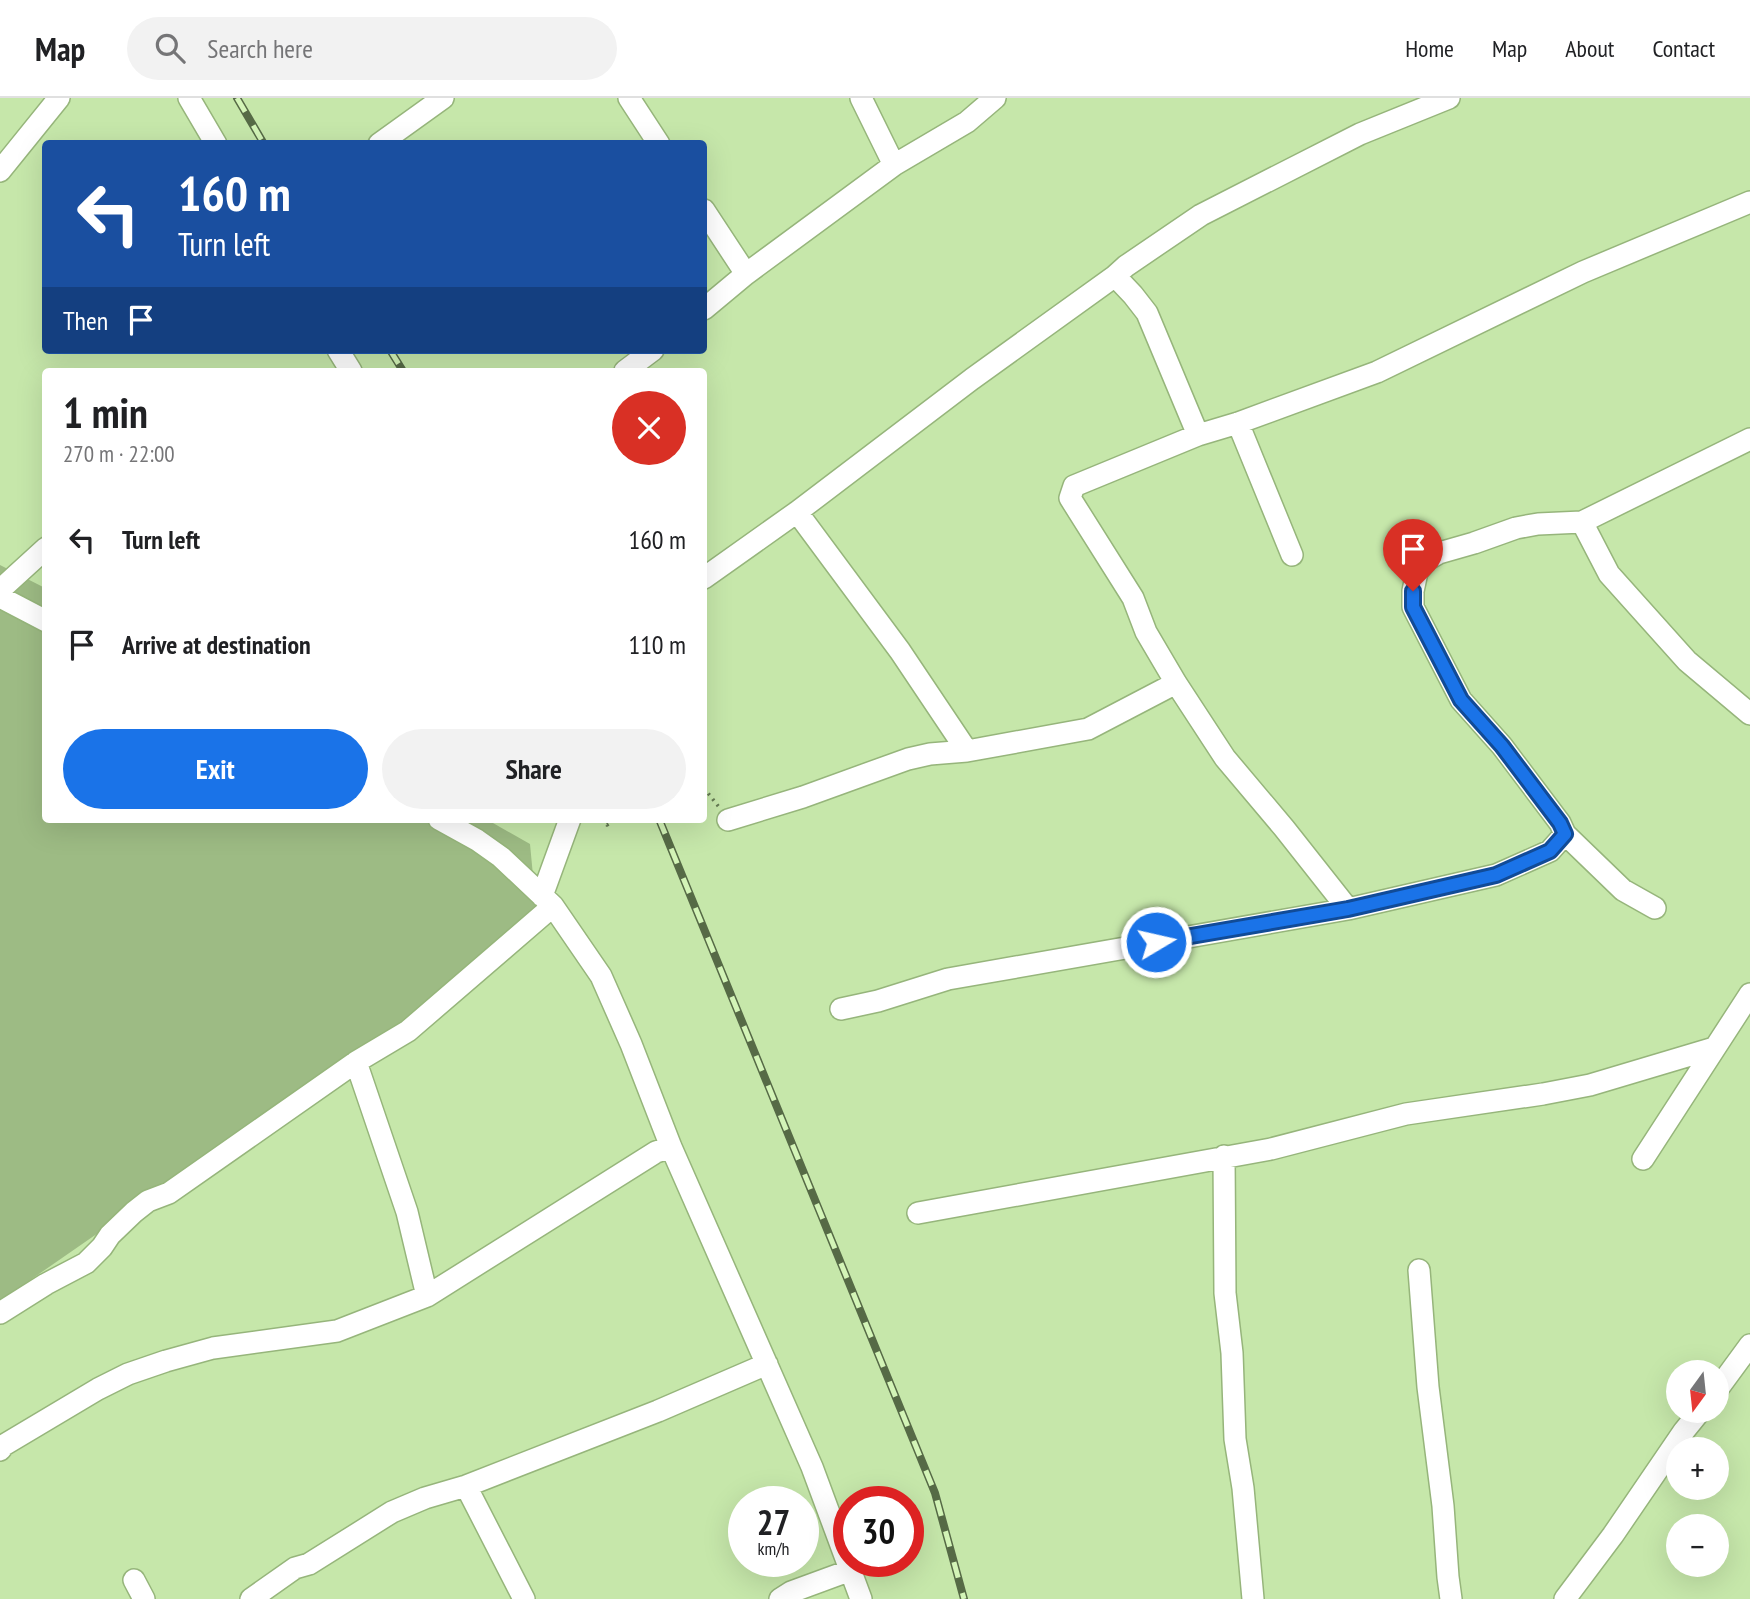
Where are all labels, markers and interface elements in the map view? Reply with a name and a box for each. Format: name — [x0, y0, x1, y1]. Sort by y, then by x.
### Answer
search box — [127, 17, 617, 80]
text: Map — [35, 27, 85, 70]
icon: search — [151, 29, 189, 67]
text: Search here — [207, 32, 313, 65]
text: Home — [1405, 33, 1454, 64]
text: Map — [1492, 33, 1527, 64]
text: About — [1565, 33, 1614, 64]
text: Contact — [1652, 33, 1715, 64]
text: 160 m — [178, 161, 291, 225]
icon: left — [63, 168, 154, 259]
text: Turn left — [178, 223, 270, 265]
icon: arrive — [122, 301, 160, 339]
text: Then — [63, 304, 108, 337]
text: 1 min — [63, 385, 148, 440]
button: close — [612, 391, 686, 465]
text: 270 m · 22:00 — [63, 439, 175, 468]
pin — [1383, 519, 1443, 591]
icon: left — [63, 521, 101, 559]
text: Turn left — [122, 523, 200, 556]
text: 160 m — [628, 523, 686, 556]
icon: arrive — [1394, 530, 1432, 568]
icon: arrive — [63, 626, 101, 664]
text: Arrive at destination — [122, 628, 311, 661]
text: 110 m — [628, 628, 686, 661]
button: Exit — [63, 729, 368, 809]
button: Share — [382, 729, 686, 809]
position arrow — [1119, 905, 1193, 979]
north arrow — [1666, 1360, 1729, 1423]
map controls — [1666, 1360, 1729, 1577]
button: + — [1666, 1437, 1729, 1500]
speed limit sign: 30 — [833, 1486, 924, 1577]
text: 27 — [757, 1499, 790, 1545]
button: − — [1666, 1514, 1729, 1577]
text: km/h — [758, 1537, 789, 1560]

